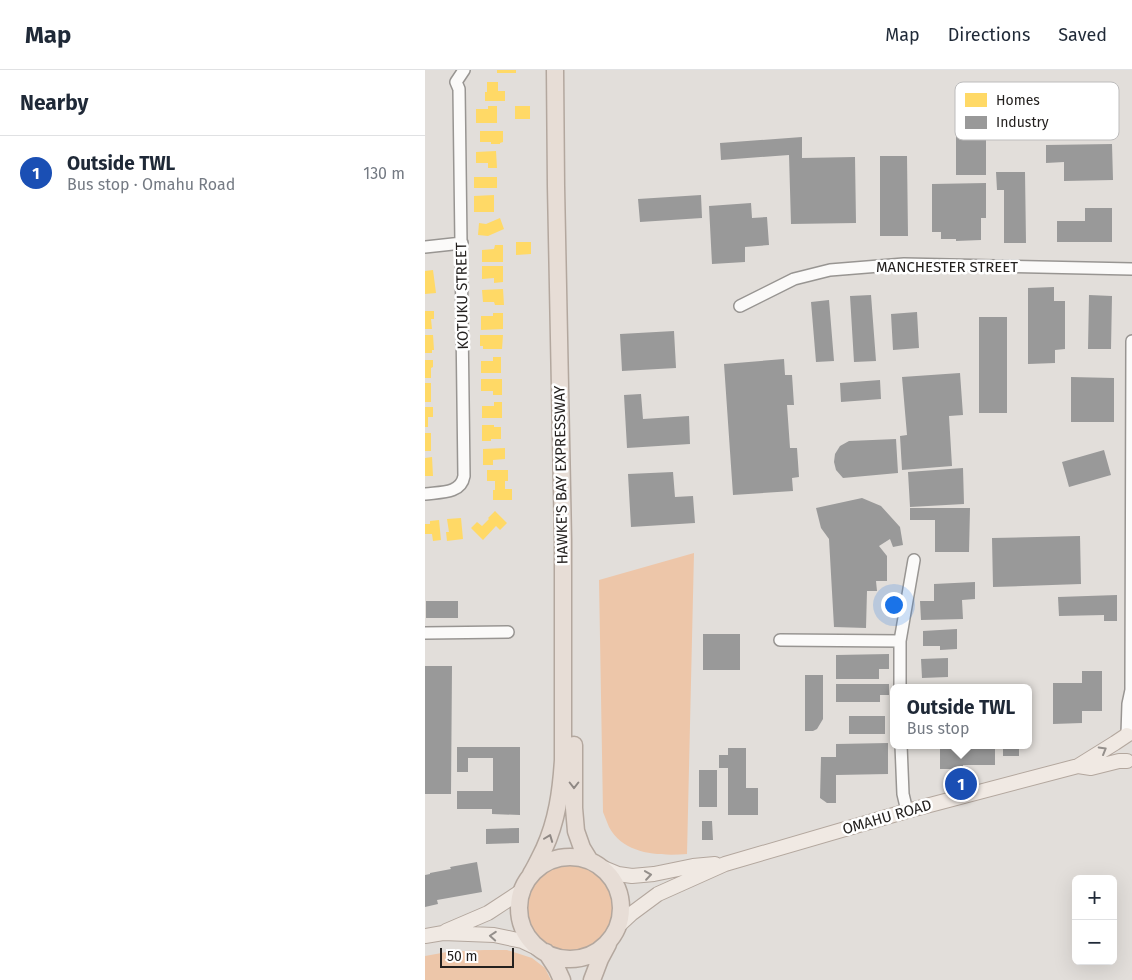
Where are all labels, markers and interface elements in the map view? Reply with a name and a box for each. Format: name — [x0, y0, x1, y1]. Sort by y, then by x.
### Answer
text: Map — [25, 21, 71, 49]
text: Map — [885, 24, 920, 46]
text: Directions — [948, 24, 1030, 46]
text: Saved — [1058, 24, 1107, 46]
legend — [955, 82, 1119, 140]
text: Nearby — [20, 90, 88, 116]
text: Homes — [996, 92, 1040, 109]
text: Industry — [996, 114, 1049, 131]
text: Outside TWL — [67, 152, 175, 175]
text: 1 — [32, 164, 40, 183]
text: 130 m — [363, 164, 405, 183]
text: Bus stop · Omahu Road — [67, 175, 235, 194]
street label: KOTUKU STREET — [452, 242, 472, 350]
street label: MANCHESTER STREET — [876, 258, 1018, 276]
street label: HAWKE'S BAY EXPRESSWAY — [550, 385, 572, 565]
your location — [881, 592, 907, 618]
popup — [890, 684, 1032, 749]
text: Outside TWL — [907, 696, 1015, 719]
text: Bus stop — [907, 719, 969, 738]
one-way arrow — [1097, 747, 1106, 757]
pin: 1 — [945, 765, 977, 803]
one-way arrow — [569, 782, 579, 790]
street label: OMAHU ROAD — [840, 796, 934, 838]
one-way arrow — [543, 834, 553, 842]
one-way arrow — [644, 870, 652, 881]
map controls — [1072, 875, 1117, 965]
button: + — [1072, 875, 1117, 920]
button: − — [1072, 920, 1117, 965]
one-way arrow — [488, 931, 496, 942]
scale bar — [440, 945, 514, 968]
text: 50 m — [447, 948, 478, 965]

